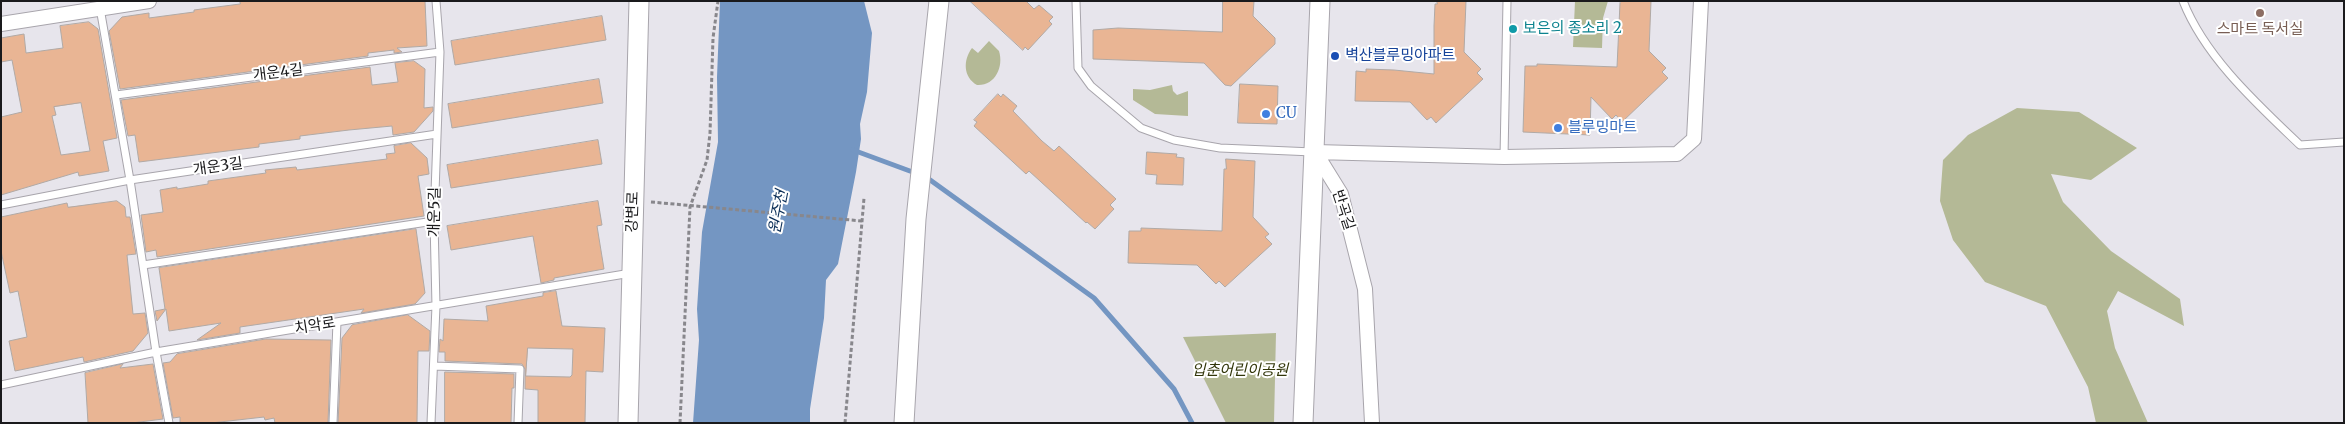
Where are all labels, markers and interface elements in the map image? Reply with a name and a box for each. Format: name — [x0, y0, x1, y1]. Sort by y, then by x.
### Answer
marker: 스마트 독서실 — [2254, 7, 2266, 19]
place label: 보은의 종소리 2 — [1523, 20, 1622, 38]
place label: 스마트 독서실 — [2217, 21, 2303, 39]
marker: 보은의 종소리 2 — [1507, 23, 1519, 35]
place label: 벽산블루밍아파트 — [1345, 47, 1455, 65]
marker: 벽산블루밍아파트 — [1329, 50, 1341, 62]
street label: 개운4길 — [252, 61, 304, 85]
place label: CU — [1276, 105, 1297, 123]
marker: CU — [1260, 108, 1272, 120]
place label: 블루밍마트 — [1568, 119, 1637, 137]
marker: 블루밍마트 — [1552, 122, 1564, 134]
street label: 개운3길 — [192, 155, 244, 179]
street label: 개운5길 — [426, 187, 444, 237]
water label: 원주천 — [765, 188, 793, 236]
street label: 반곡길 — [1328, 188, 1358, 232]
street label: 강변로 — [623, 191, 643, 233]
street label: 치악로 — [293, 314, 337, 338]
park label: 입춘어린이공원 — [1192, 362, 1288, 380]

